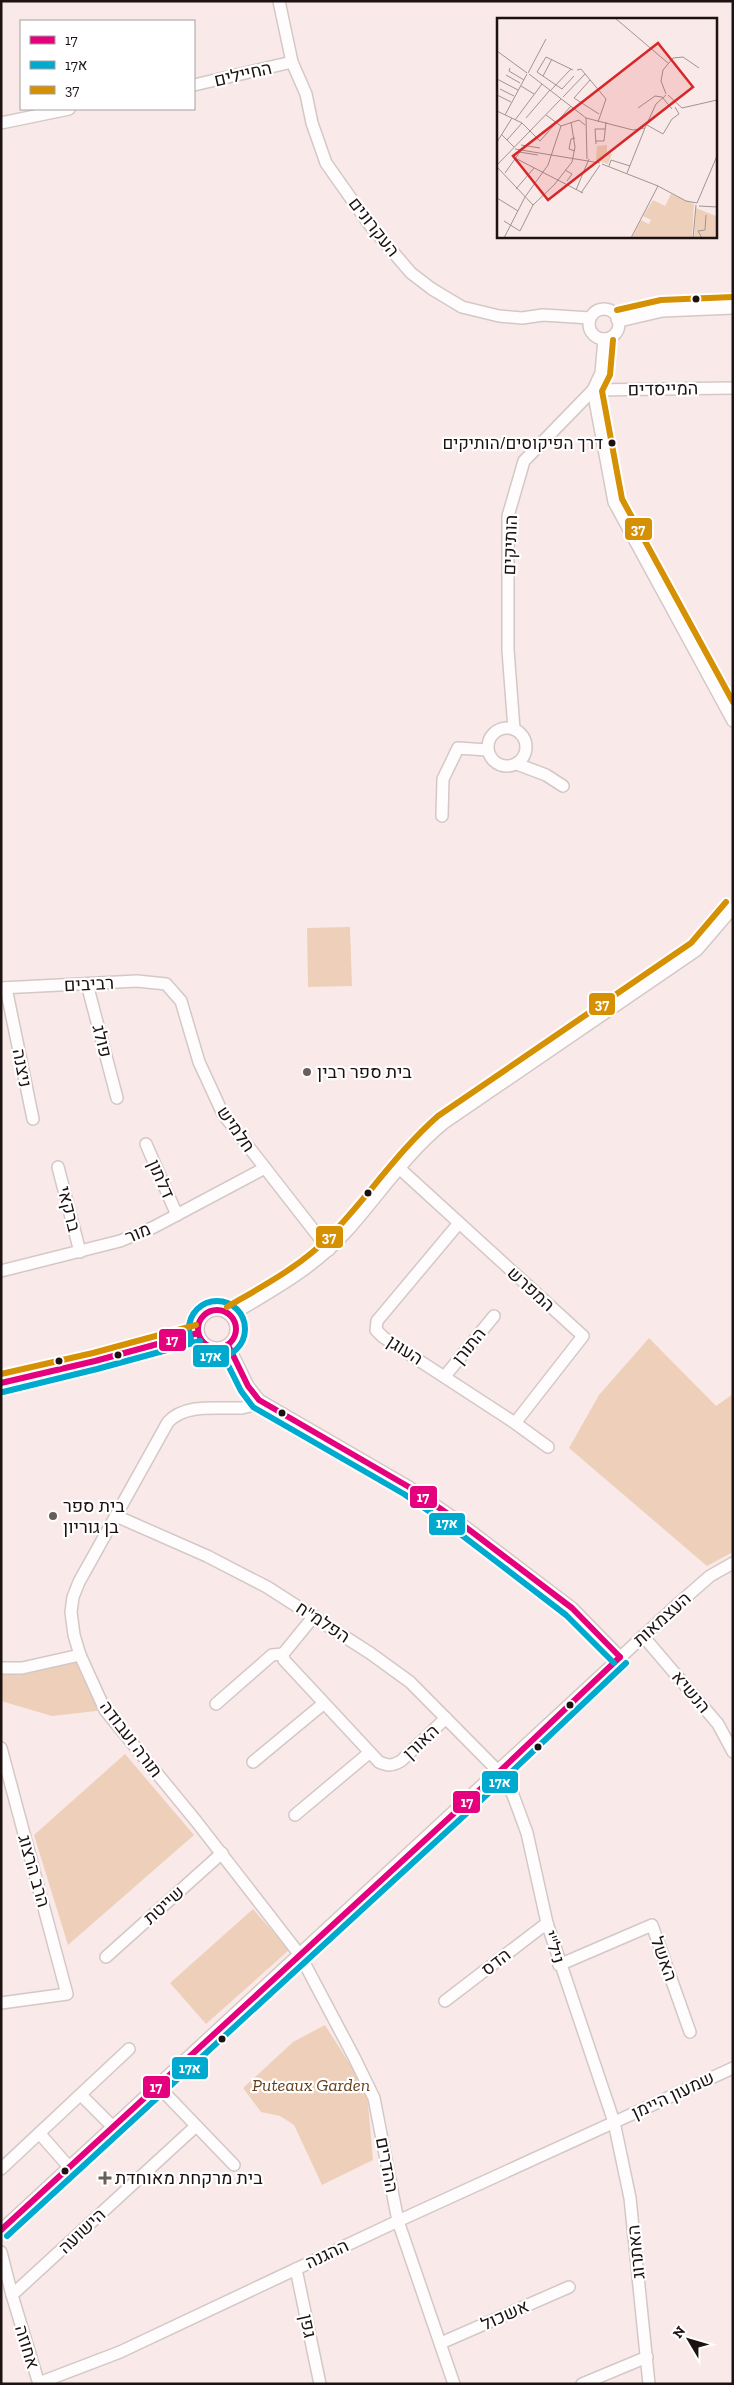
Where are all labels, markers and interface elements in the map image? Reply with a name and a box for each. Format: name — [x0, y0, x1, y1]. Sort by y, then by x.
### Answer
inset map — [497, 18, 716, 238]
legend — [20, 20, 195, 110]
text: 17 — [65, 31, 78, 49]
text: 17א — [65, 56, 87, 74]
street label: החיילים — [212, 57, 274, 91]
text: 37 — [65, 81, 79, 99]
street label: העקרונים — [344, 193, 404, 261]
unlabelled marker — [691, 294, 701, 304]
street label: המייסדים — [628, 377, 698, 401]
place label: דרך הפיקוסים/הותיקים — [442, 433, 603, 453]
marker: דרך הפיקוסים/הותיקים — [607, 438, 617, 448]
street label: הותיקים — [498, 514, 522, 576]
line badge: 37 — [624, 517, 653, 541]
text: 37 — [631, 521, 645, 538]
street label: רביבים — [63, 972, 115, 996]
line badge: 37 — [588, 992, 616, 1016]
text: 37 — [595, 996, 609, 1013]
street label: פולג — [87, 1022, 117, 1060]
street label: ניצנה — [7, 1047, 37, 1089]
place label: בית ספר רבין — [317, 1061, 412, 1083]
marker: בית ספר רבין — [301, 1066, 313, 1078]
street label: חלמיש — [212, 1102, 260, 1156]
street label: דלתון — [143, 1156, 179, 1202]
street label: ברקאי — [53, 1184, 85, 1235]
unlabelled marker — [363, 1188, 373, 1198]
street label: מור — [122, 1218, 154, 1248]
line badge: 37 — [315, 1225, 344, 1249]
text: 37 — [322, 1229, 336, 1246]
street label: המפרש — [503, 1262, 559, 1316]
street label: התורן — [448, 1323, 490, 1369]
line badge: 17 — [158, 1328, 187, 1352]
street label: העוגן — [383, 1330, 427, 1370]
text: 17 — [166, 1332, 178, 1349]
line badge: 17א — [192, 1344, 230, 1368]
text: 17א — [200, 1348, 222, 1365]
unlabelled marker — [113, 1350, 123, 1360]
unlabelled marker — [54, 1356, 64, 1366]
unlabelled marker — [277, 1408, 287, 1418]
line badge: 17 — [409, 1485, 438, 1509]
text: 17 — [417, 1489, 429, 1506]
place label: בית ספר בן גוריון — [63, 1495, 125, 1538]
marker: בית ספר בן גוריון — [47, 1510, 59, 1522]
line badge: 17א — [428, 1512, 466, 1536]
text: 17א — [436, 1515, 458, 1532]
street label: העצמאות — [628, 1587, 696, 1651]
street label: הפלמ"ח — [292, 1596, 354, 1648]
street label: הנשיא — [667, 1666, 715, 1718]
street label: תורה ועבודה — [95, 1696, 167, 1782]
unlabelled marker — [565, 1700, 575, 1710]
street label: האורן — [398, 1720, 444, 1764]
unlabelled marker — [533, 1742, 543, 1752]
line badge: 17א — [481, 1770, 519, 1794]
text: 17א — [489, 1774, 511, 1791]
line badge: 17 — [452, 1790, 481, 1814]
text: 17 — [461, 1794, 473, 1811]
street label: הרב הרצוג — [13, 1832, 55, 1910]
street label: שייטת — [139, 1881, 189, 1929]
street label: ניל"י — [539, 1928, 569, 1966]
street label: האשל — [646, 1934, 682, 1984]
street label: הדס — [477, 1944, 515, 1980]
unlabelled marker — [217, 2034, 227, 2044]
line badge: 17א — [171, 2056, 209, 2080]
text: 17א — [179, 2060, 201, 2077]
street label: שמעון היימן — [628, 2066, 718, 2124]
park label: Puteaux Garden — [252, 2074, 370, 2096]
line badge: 17 — [142, 2075, 171, 2099]
text: 17 — [150, 2079, 162, 2096]
street label: ההדרים — [371, 2135, 403, 2195]
unlabelled marker — [60, 2166, 70, 2176]
place label: בית מרקחת מאוחדת — [115, 2167, 263, 2189]
marker: בית מרקחת מאוחדת — [99, 2172, 111, 2184]
street label: הישועה — [54, 2204, 110, 2258]
street label: האתרוג — [622, 2224, 650, 2280]
street label: ההגנה — [302, 2234, 352, 2274]
street label: אשכול — [478, 2295, 532, 2335]
street label: גפן — [295, 2312, 321, 2340]
north arrow — [664, 2315, 714, 2365]
street label: אחוזה — [10, 2322, 44, 2372]
text: N — [669, 2323, 689, 2342]

